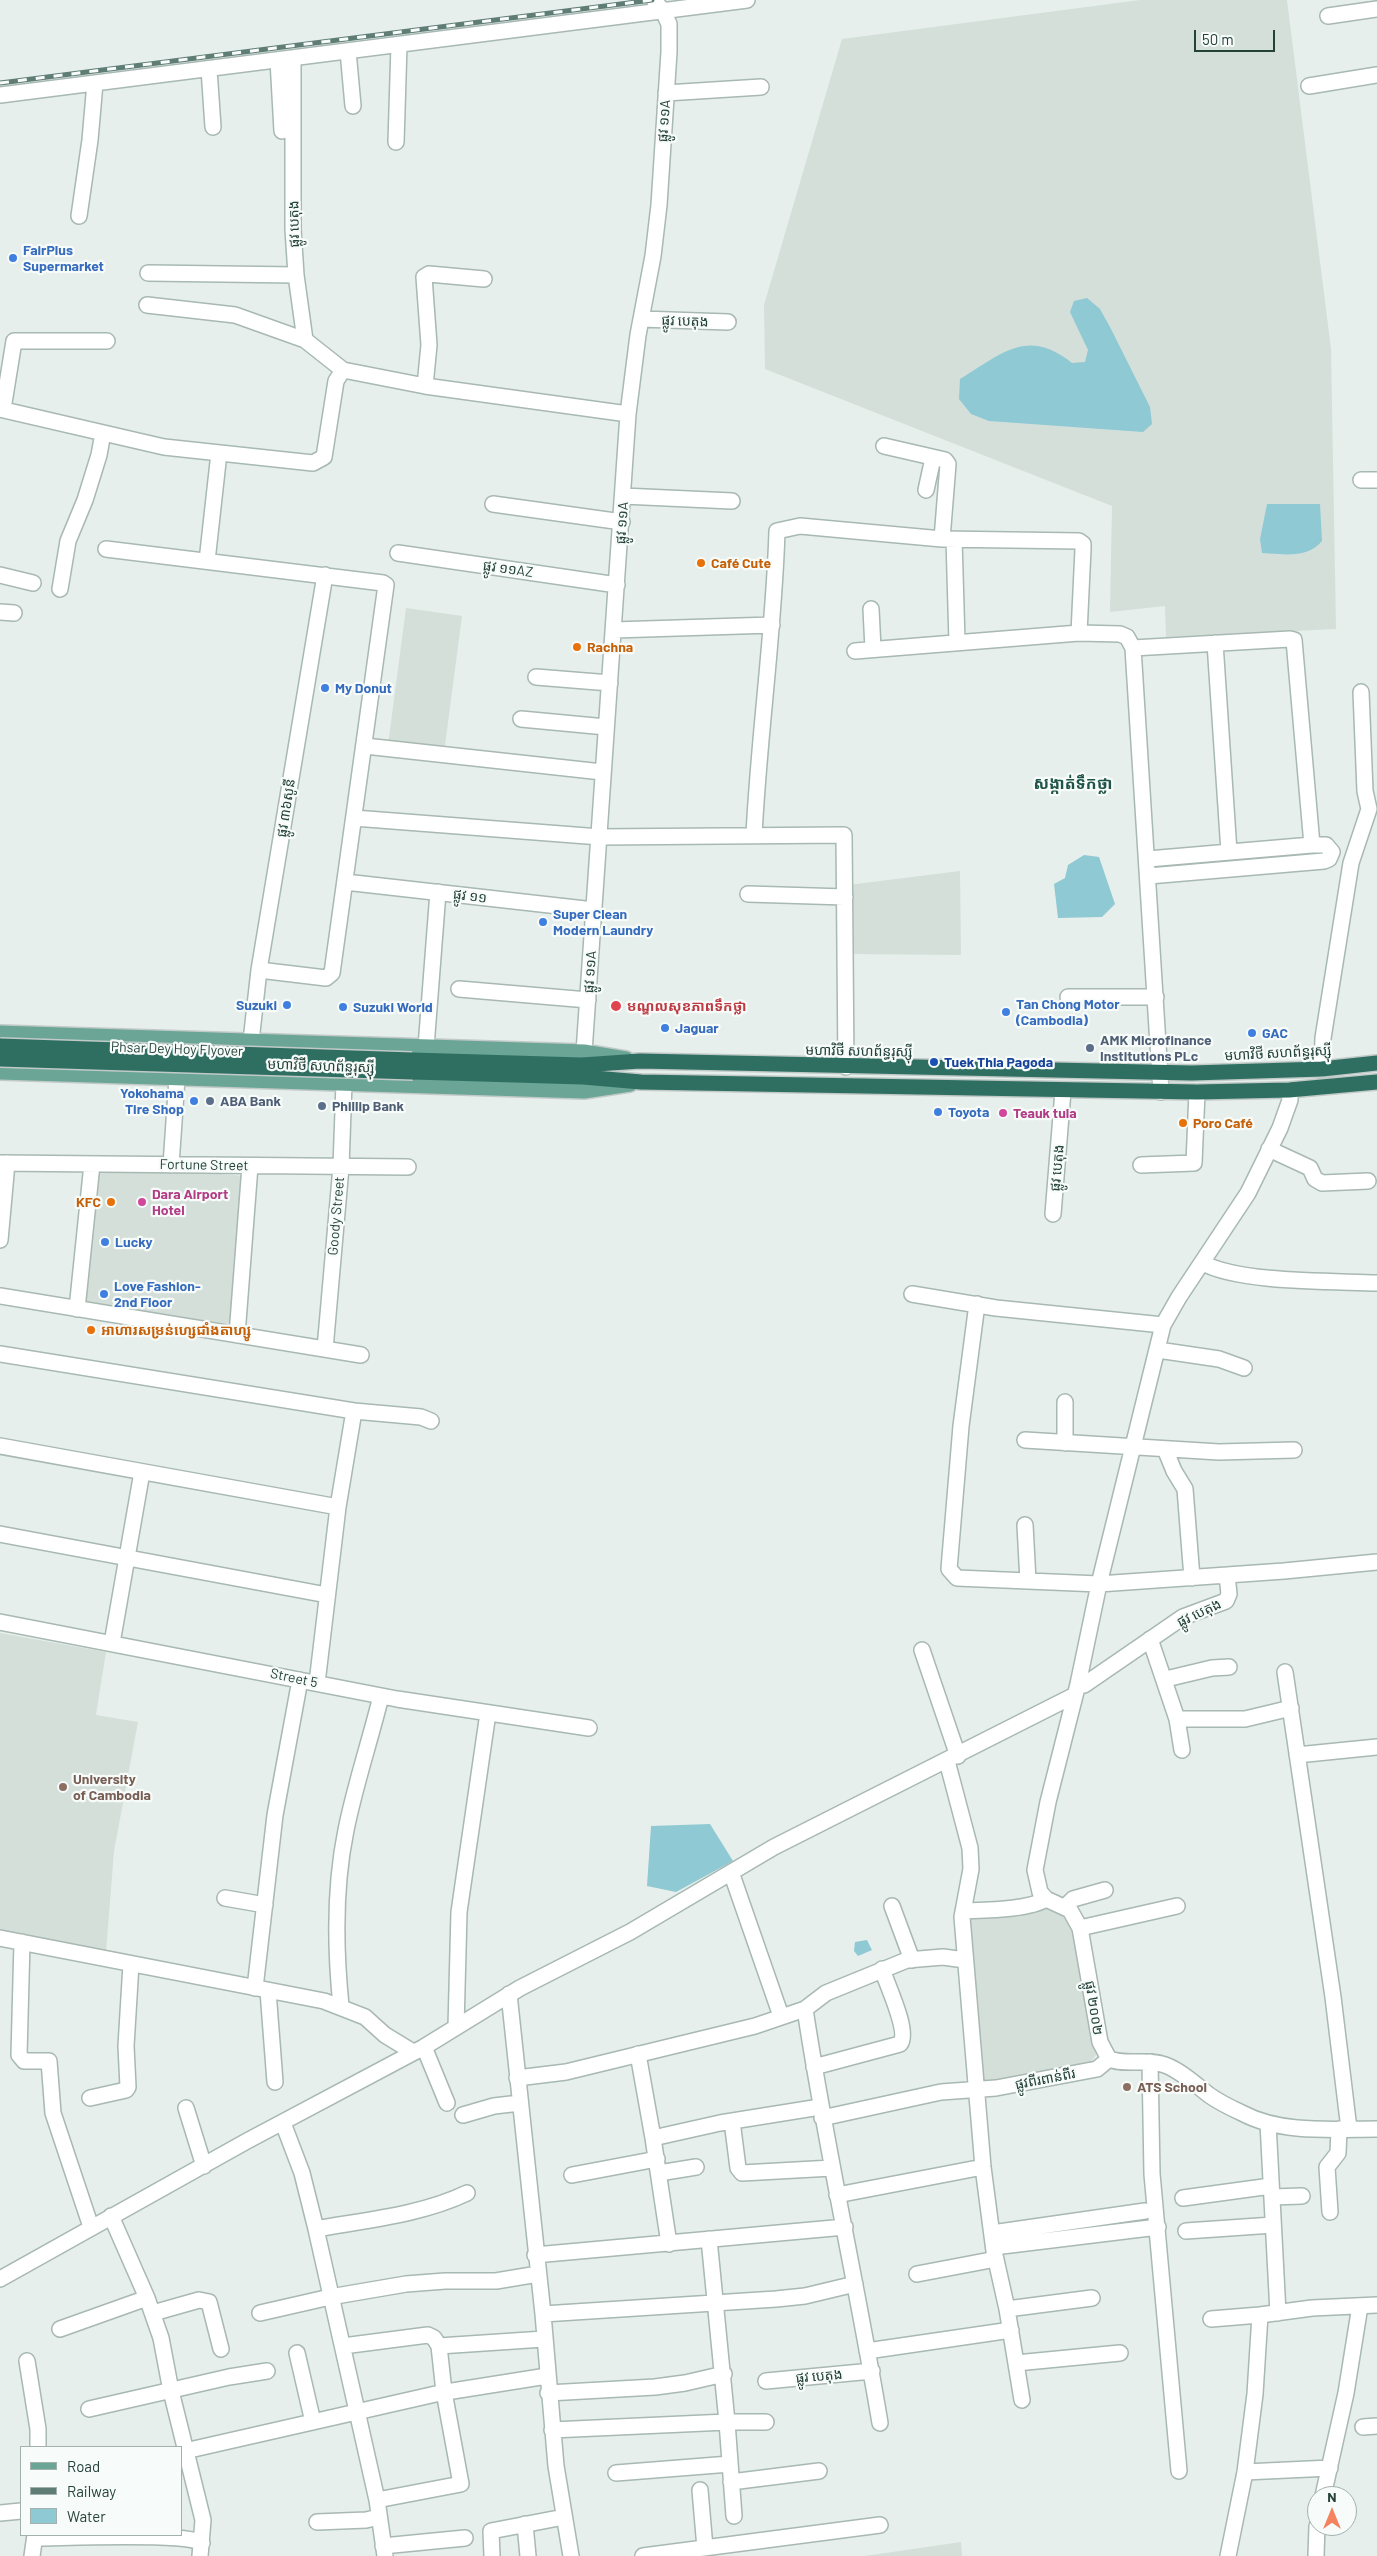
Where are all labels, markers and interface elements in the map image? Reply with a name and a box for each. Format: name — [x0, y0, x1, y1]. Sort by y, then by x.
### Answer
scale bar — [1197, 20, 1278, 52]
text: 50 m — [1202, 30, 1234, 48]
street label: ផ្លូវ ១១A — [654, 99, 674, 143]
street label: ផ្លូវ បេតុង — [285, 200, 303, 248]
place label: FairPlus Supermarket — [23, 242, 104, 274]
marker: FairPlus Supermarket — [7, 252, 19, 264]
street label: ផ្លូវ បេតុង — [661, 312, 709, 330]
street label: ផ្លូវ ១១A — [612, 501, 632, 545]
place label: Café Cute — [711, 555, 771, 571]
street label: ផ្លូវ ១១AZ — [482, 557, 534, 581]
marker: Café Cute — [695, 557, 707, 569]
place label: Rachna — [587, 639, 633, 655]
marker: Rachna — [571, 641, 583, 653]
place label: My Donut — [335, 680, 392, 696]
marker: My Donut — [319, 682, 331, 694]
district label: សង្កាត់ទឹកថ្លា — [1033, 774, 1113, 794]
street label: ផ្លូវ ៣៦សូនី — [273, 778, 299, 838]
street label: ផ្លូវ ១១ — [452, 886, 488, 906]
place label: Super Clean Modern Laundry — [553, 906, 653, 939]
marker: Super Clean Modern Laundry — [537, 916, 549, 928]
street label: ផ្លូវ ១១A — [580, 950, 600, 994]
place label: Tan Chong Motor (Cambodia) — [1016, 996, 1120, 1028]
place label: Suzuki — [236, 997, 277, 1013]
place label: មណ្ឌលសុខភាពទឹកថ្លា — [627, 998, 746, 1014]
marker: Suzuki — [281, 999, 293, 1011]
place label: Suzuki World — [353, 999, 433, 1015]
marker: មណ្ឌលសុខភាពទឹកថ្លា — [609, 999, 623, 1013]
marker: Suzuki World — [337, 1001, 349, 1013]
marker: Tan Chong Motor (Cambodia) — [1000, 1006, 1012, 1018]
place label: Jaguar — [675, 1020, 719, 1036]
marker: Jaguar — [659, 1022, 671, 1034]
place label: GAC — [1262, 1025, 1288, 1041]
marker: GAC — [1246, 1027, 1258, 1039]
place label: AMK Microfinance Institutions PLc — [1100, 1032, 1212, 1064]
street label: Phsar Dey Hoy Flyover — [111, 1038, 243, 1060]
street label: មហាវិថី សហព័ន្ធរុស្ស៊ី — [805, 1042, 913, 1060]
marker: AMK Microfinance Institutions PLc — [1084, 1042, 1096, 1054]
street label: មហាវិថី សហព័ន្ធរុស្ស៊ី — [1224, 1042, 1332, 1064]
place label: Tuek Thla Pagoda — [944, 1054, 1053, 1070]
street label: មហាវិថី សហព័ន្ធរុស្ស៊ី — [267, 1056, 375, 1076]
marker: Tuek Thla Pagoda — [928, 1056, 940, 1068]
place label: Yokohama Tire Shop — [120, 1085, 184, 1118]
place label: ABA Bank — [220, 1093, 281, 1109]
marker: Yokohama Tire Shop — [188, 1095, 200, 1107]
marker: ABA Bank — [204, 1095, 216, 1107]
place label: Phillip Bank — [332, 1098, 404, 1114]
marker: Phillip Bank — [316, 1100, 328, 1112]
place label: Toyota — [948, 1104, 989, 1120]
place label: Teauk tula — [1013, 1105, 1077, 1121]
marker: Toyota — [932, 1106, 944, 1118]
marker: Teauk tula — [997, 1107, 1009, 1119]
place label: Poro Café — [1193, 1115, 1253, 1131]
marker: Poro Café — [1177, 1117, 1189, 1129]
street label: ផ្លូវ បេតុង — [1047, 1144, 1067, 1192]
street label: Fortune Street — [159, 1156, 249, 1174]
street label: Goody Street — [324, 1176, 348, 1256]
place label: Dara Airport Hotel — [152, 1186, 228, 1218]
place label: KFC — [76, 1194, 101, 1210]
marker: KFC — [105, 1196, 117, 1208]
marker: Dara Airport Hotel — [136, 1196, 148, 1208]
place label: Lucky — [115, 1234, 153, 1250]
marker: Lucky — [99, 1236, 111, 1248]
place label: Love Fashion- 2nd Floor — [114, 1278, 201, 1310]
marker: Love Fashion- 2nd Floor — [98, 1288, 110, 1300]
place label: អាហារសម្រន់ហ្សេជាំងតាហ្សូ — [101, 1322, 251, 1338]
marker: អាហារសម្រន់ហ្សេជាំងតាហ្សូ — [85, 1324, 97, 1336]
street label: ផ្លូវ បេតុង — [1174, 1595, 1224, 1631]
street label: Street 5 — [269, 1665, 319, 1691]
place label: University of Cambodia — [73, 1771, 151, 1804]
marker: University of Cambodia — [57, 1781, 69, 1793]
street label: ផ្លូវ ២០០២ — [1081, 1979, 1107, 2037]
street label: ផ្លូវពីរពាន់ពីរ — [1013, 2065, 1077, 2093]
place label: ATS School — [1137, 2079, 1207, 2095]
marker: ATS School — [1121, 2081, 1133, 2093]
street label: ផ្លូវ បេតុង — [795, 2366, 843, 2386]
legend — [20, 2446, 182, 2536]
text: Road — [67, 2457, 100, 2475]
text: Railway — [67, 2482, 116, 2500]
north arrow — [1307, 2486, 1357, 2536]
text: N — [1327, 2488, 1337, 2505]
text: Water — [67, 2507, 106, 2525]

